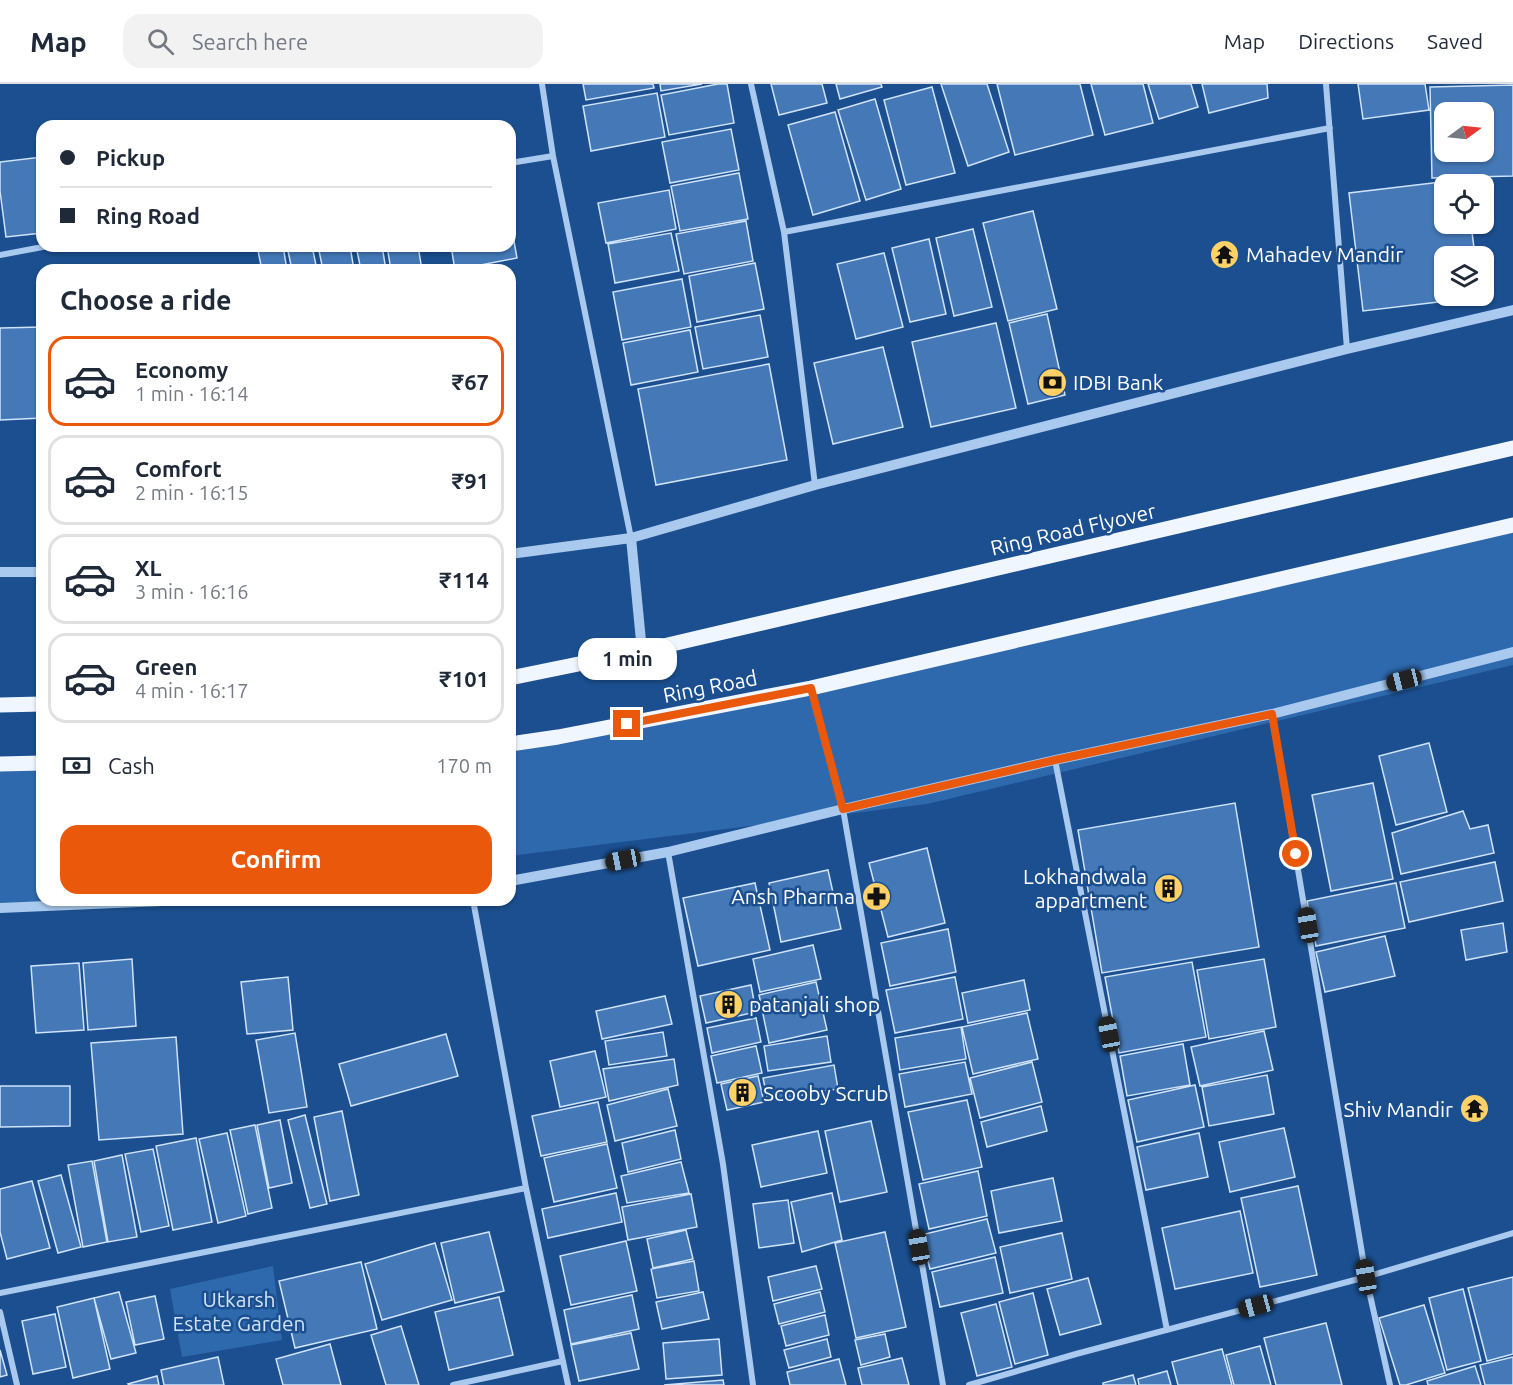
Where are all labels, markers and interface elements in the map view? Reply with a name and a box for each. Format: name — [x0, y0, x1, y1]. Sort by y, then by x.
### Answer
search box — [123, 14, 543, 68]
icon: search — [144, 25, 177, 58]
text: Map — [30, 26, 87, 57]
text: Search here — [192, 29, 308, 54]
text: Map — [1224, 29, 1265, 53]
text: Directions — [1298, 29, 1394, 53]
text: Saved — [1427, 29, 1483, 53]
north arrow — [1434, 102, 1494, 162]
map controls — [1434, 102, 1494, 306]
text: Pickup — [96, 145, 165, 170]
button: locate — [1434, 174, 1494, 234]
text: Ring Road — [96, 203, 200, 228]
temple icon: Mahadev Mandir — [1209, 238, 1241, 270]
place label: Mahadev Mandir — [1246, 242, 1403, 266]
button: layers — [1434, 246, 1494, 306]
text: Choose a ride — [60, 285, 232, 315]
icon: car — [63, 354, 117, 408]
text: Economy — [135, 357, 228, 382]
bank icon: IDBI Bank — [1036, 366, 1068, 398]
text: ₹67 — [452, 369, 489, 394]
place label: IDBI Bank — [1073, 370, 1164, 394]
text: 1 min · 16:14 — [135, 382, 249, 405]
icon: car — [63, 453, 117, 507]
text: Comfort — [135, 456, 222, 481]
text: ₹91 — [452, 468, 489, 493]
text: 2 min · 16:15 — [135, 481, 249, 504]
street label: Ring Road Flyover — [988, 498, 1158, 560]
icon: car — [63, 552, 117, 606]
text: XL — [135, 555, 162, 580]
text: ₹114 — [439, 567, 489, 592]
text: 3 min · 16:16 — [135, 580, 249, 603]
callout: 1 min — [578, 637, 676, 679]
text: 1 min — [602, 647, 653, 670]
icon: car — [63, 651, 117, 705]
text: Green — [135, 654, 197, 679]
street label: Ring Road — [661, 665, 759, 707]
text: ₹101 — [439, 666, 489, 691]
car — [1384, 667, 1424, 693]
text: 4 min · 16:17 — [135, 679, 249, 702]
route end — [613, 710, 640, 737]
icon: cash — [60, 749, 93, 782]
text: Cash — [108, 753, 155, 778]
text: 170 m — [436, 754, 492, 777]
button: Confirm — [60, 825, 492, 894]
route start — [1282, 840, 1309, 867]
car — [604, 848, 642, 872]
place label: Lokhandwala appartment — [1023, 864, 1147, 912]
building icon: Lokhandwala appartment — [1152, 872, 1184, 904]
pharmacy icon: Ansh Pharma — [860, 880, 892, 912]
place label: Ansh Pharma — [731, 884, 855, 908]
car — [1296, 906, 1320, 944]
building icon: patanjali shop — [712, 988, 744, 1020]
place label: patanjali shop — [749, 992, 880, 1016]
car — [1097, 1015, 1121, 1053]
building icon: Scooby Scrub — [726, 1077, 758, 1109]
place label: Scooby Scrub — [763, 1081, 888, 1105]
temple icon: Shiv Mandir — [1458, 1093, 1490, 1125]
place label: Shiv Mandir — [1344, 1097, 1453, 1121]
car — [907, 1228, 931, 1266]
car — [1354, 1258, 1378, 1296]
park label: Utkarsh Estate Garden — [172, 1287, 306, 1335]
car — [1236, 1293, 1276, 1319]

